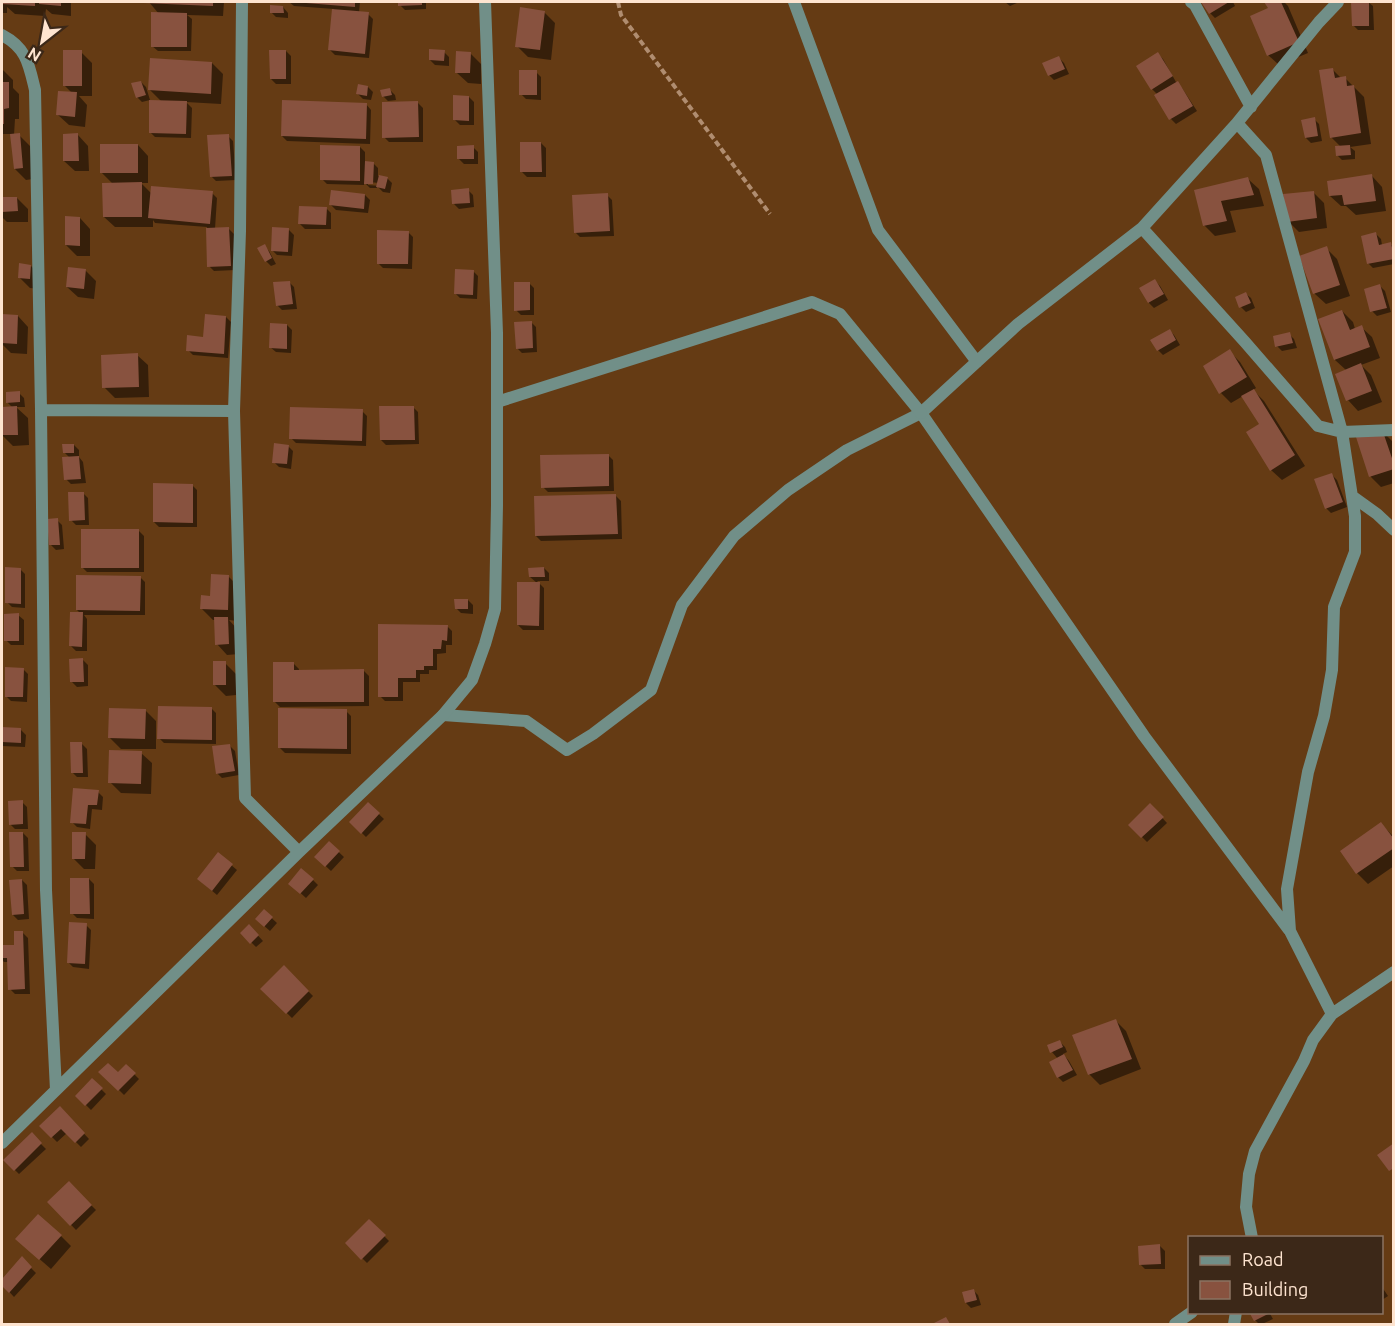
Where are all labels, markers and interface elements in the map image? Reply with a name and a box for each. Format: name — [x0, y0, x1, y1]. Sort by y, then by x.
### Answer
north arrow — [12, 12, 72, 72]
text: N — [25, 44, 44, 66]
legend — [1188, 1236, 1383, 1314]
text: Road — [1242, 1249, 1284, 1269]
text: Building — [1242, 1279, 1308, 1299]

